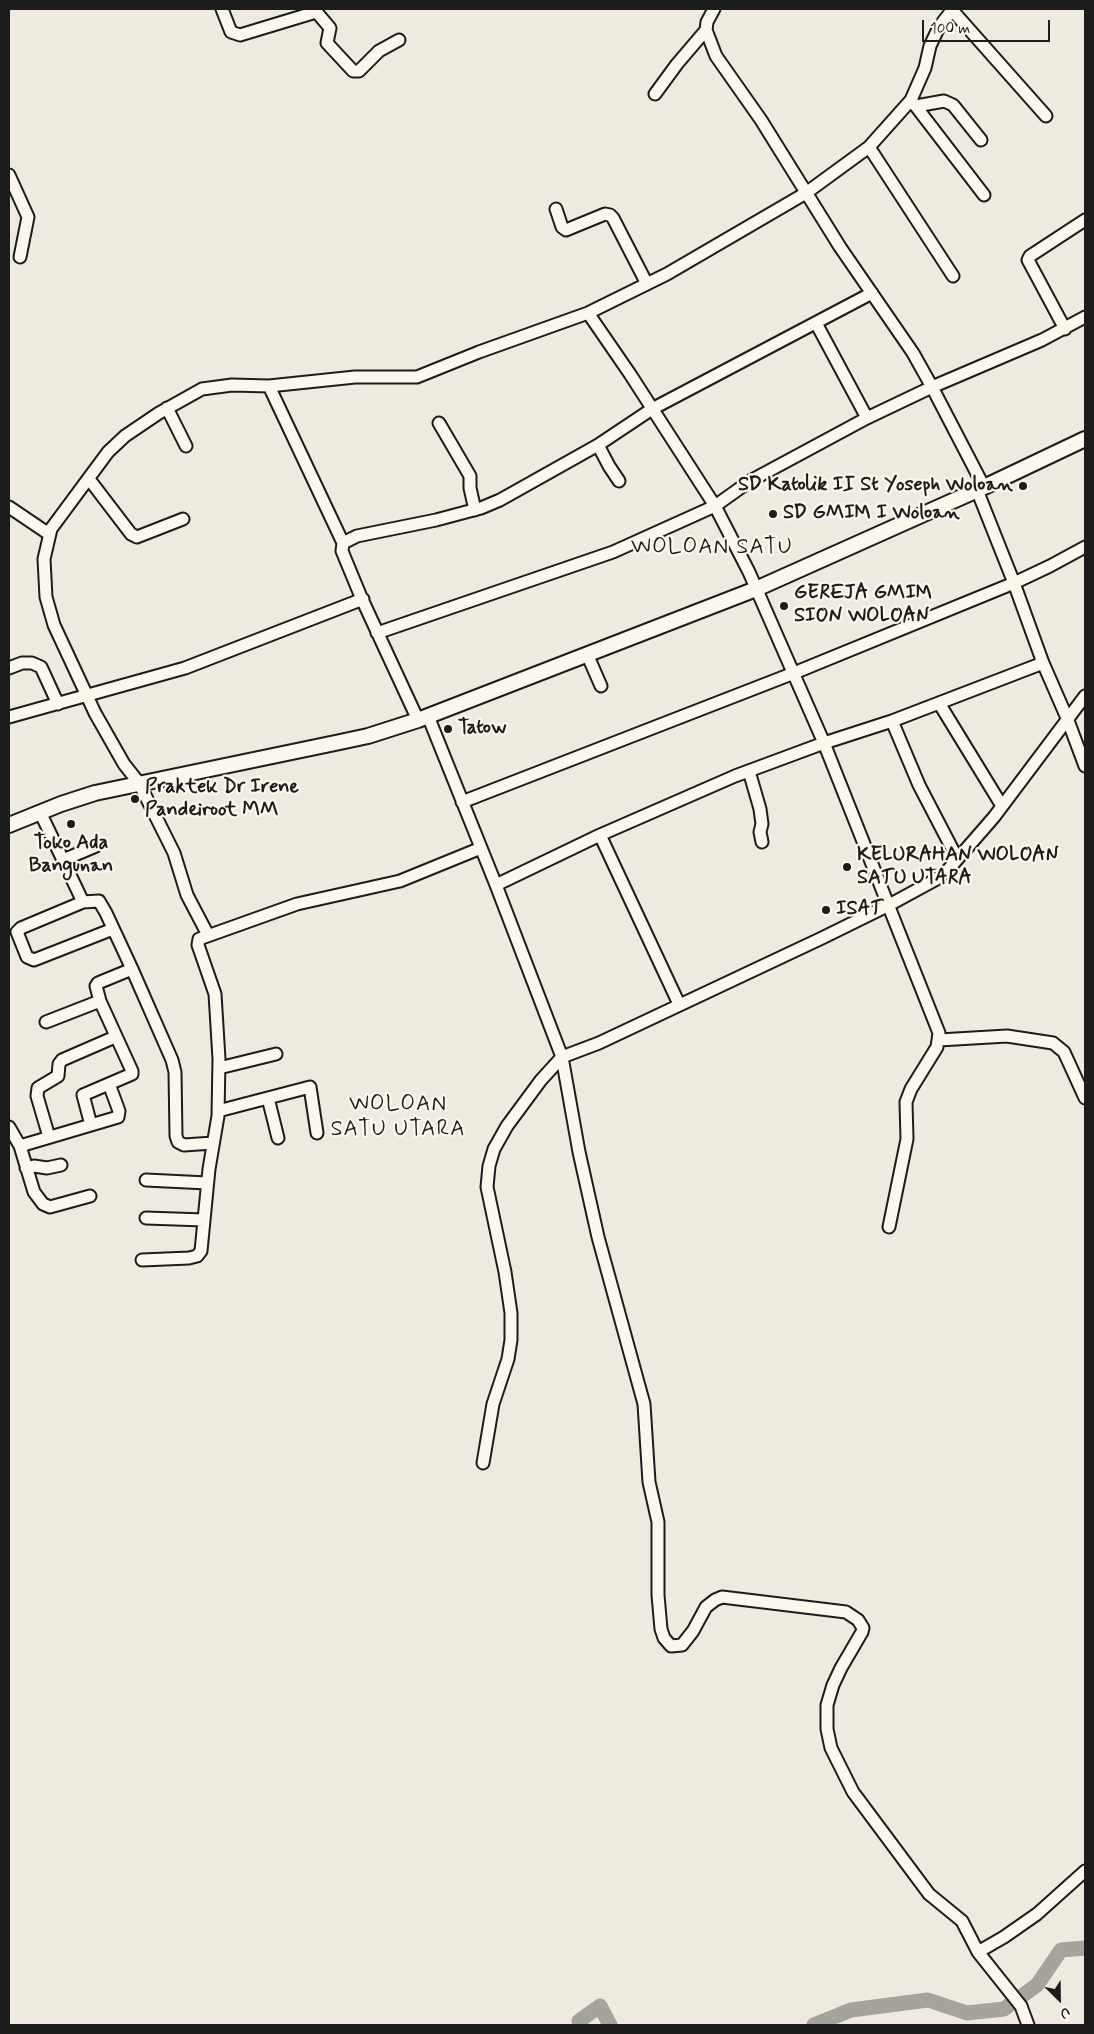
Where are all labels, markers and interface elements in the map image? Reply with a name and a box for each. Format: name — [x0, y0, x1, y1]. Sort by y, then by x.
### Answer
scale bar — [924, 10, 1052, 42]
text: 100 m — [930, 19, 970, 39]
place label: SD Katolik II St Yoseph Woloan — [738, 474, 1013, 498]
marker: SD Katolik II St Yoseph Woloan — [1017, 480, 1029, 492]
place label: SD GMIM I Woloan — [783, 502, 960, 526]
marker: SD GMIM I Woloan — [767, 508, 779, 520]
district label: WOLOAN SATU — [630, 535, 794, 561]
place label: GEREJA GMIM SION WOLOAN — [794, 582, 932, 629]
marker: GEREJA GMIM SION WOLOAN — [778, 600, 790, 612]
place label: Tatow — [458, 717, 507, 741]
marker: Tatow — [442, 723, 454, 735]
place label: Praktek Dr Irene Pandeiroot MM — [145, 776, 299, 823]
marker: Praktek Dr Irene Pandeiroot MM — [129, 793, 141, 805]
marker: Toko Ada Bangunan — [65, 818, 77, 830]
place label: Toko Ada Bangunan — [29, 832, 113, 879]
place label: KELURAHAN WOLOAN SATU UTARA — [857, 844, 1058, 891]
marker: KELURAHAN WOLOAN SATU UTARA — [841, 861, 853, 873]
place label: ISAT — [836, 898, 883, 922]
marker: ISAT — [820, 904, 832, 916]
district label: WOLOAN SATU UTARA — [329, 1092, 467, 1144]
north arrow — [1034, 1974, 1084, 2024]
text: U — [1057, 2003, 1073, 2023]

